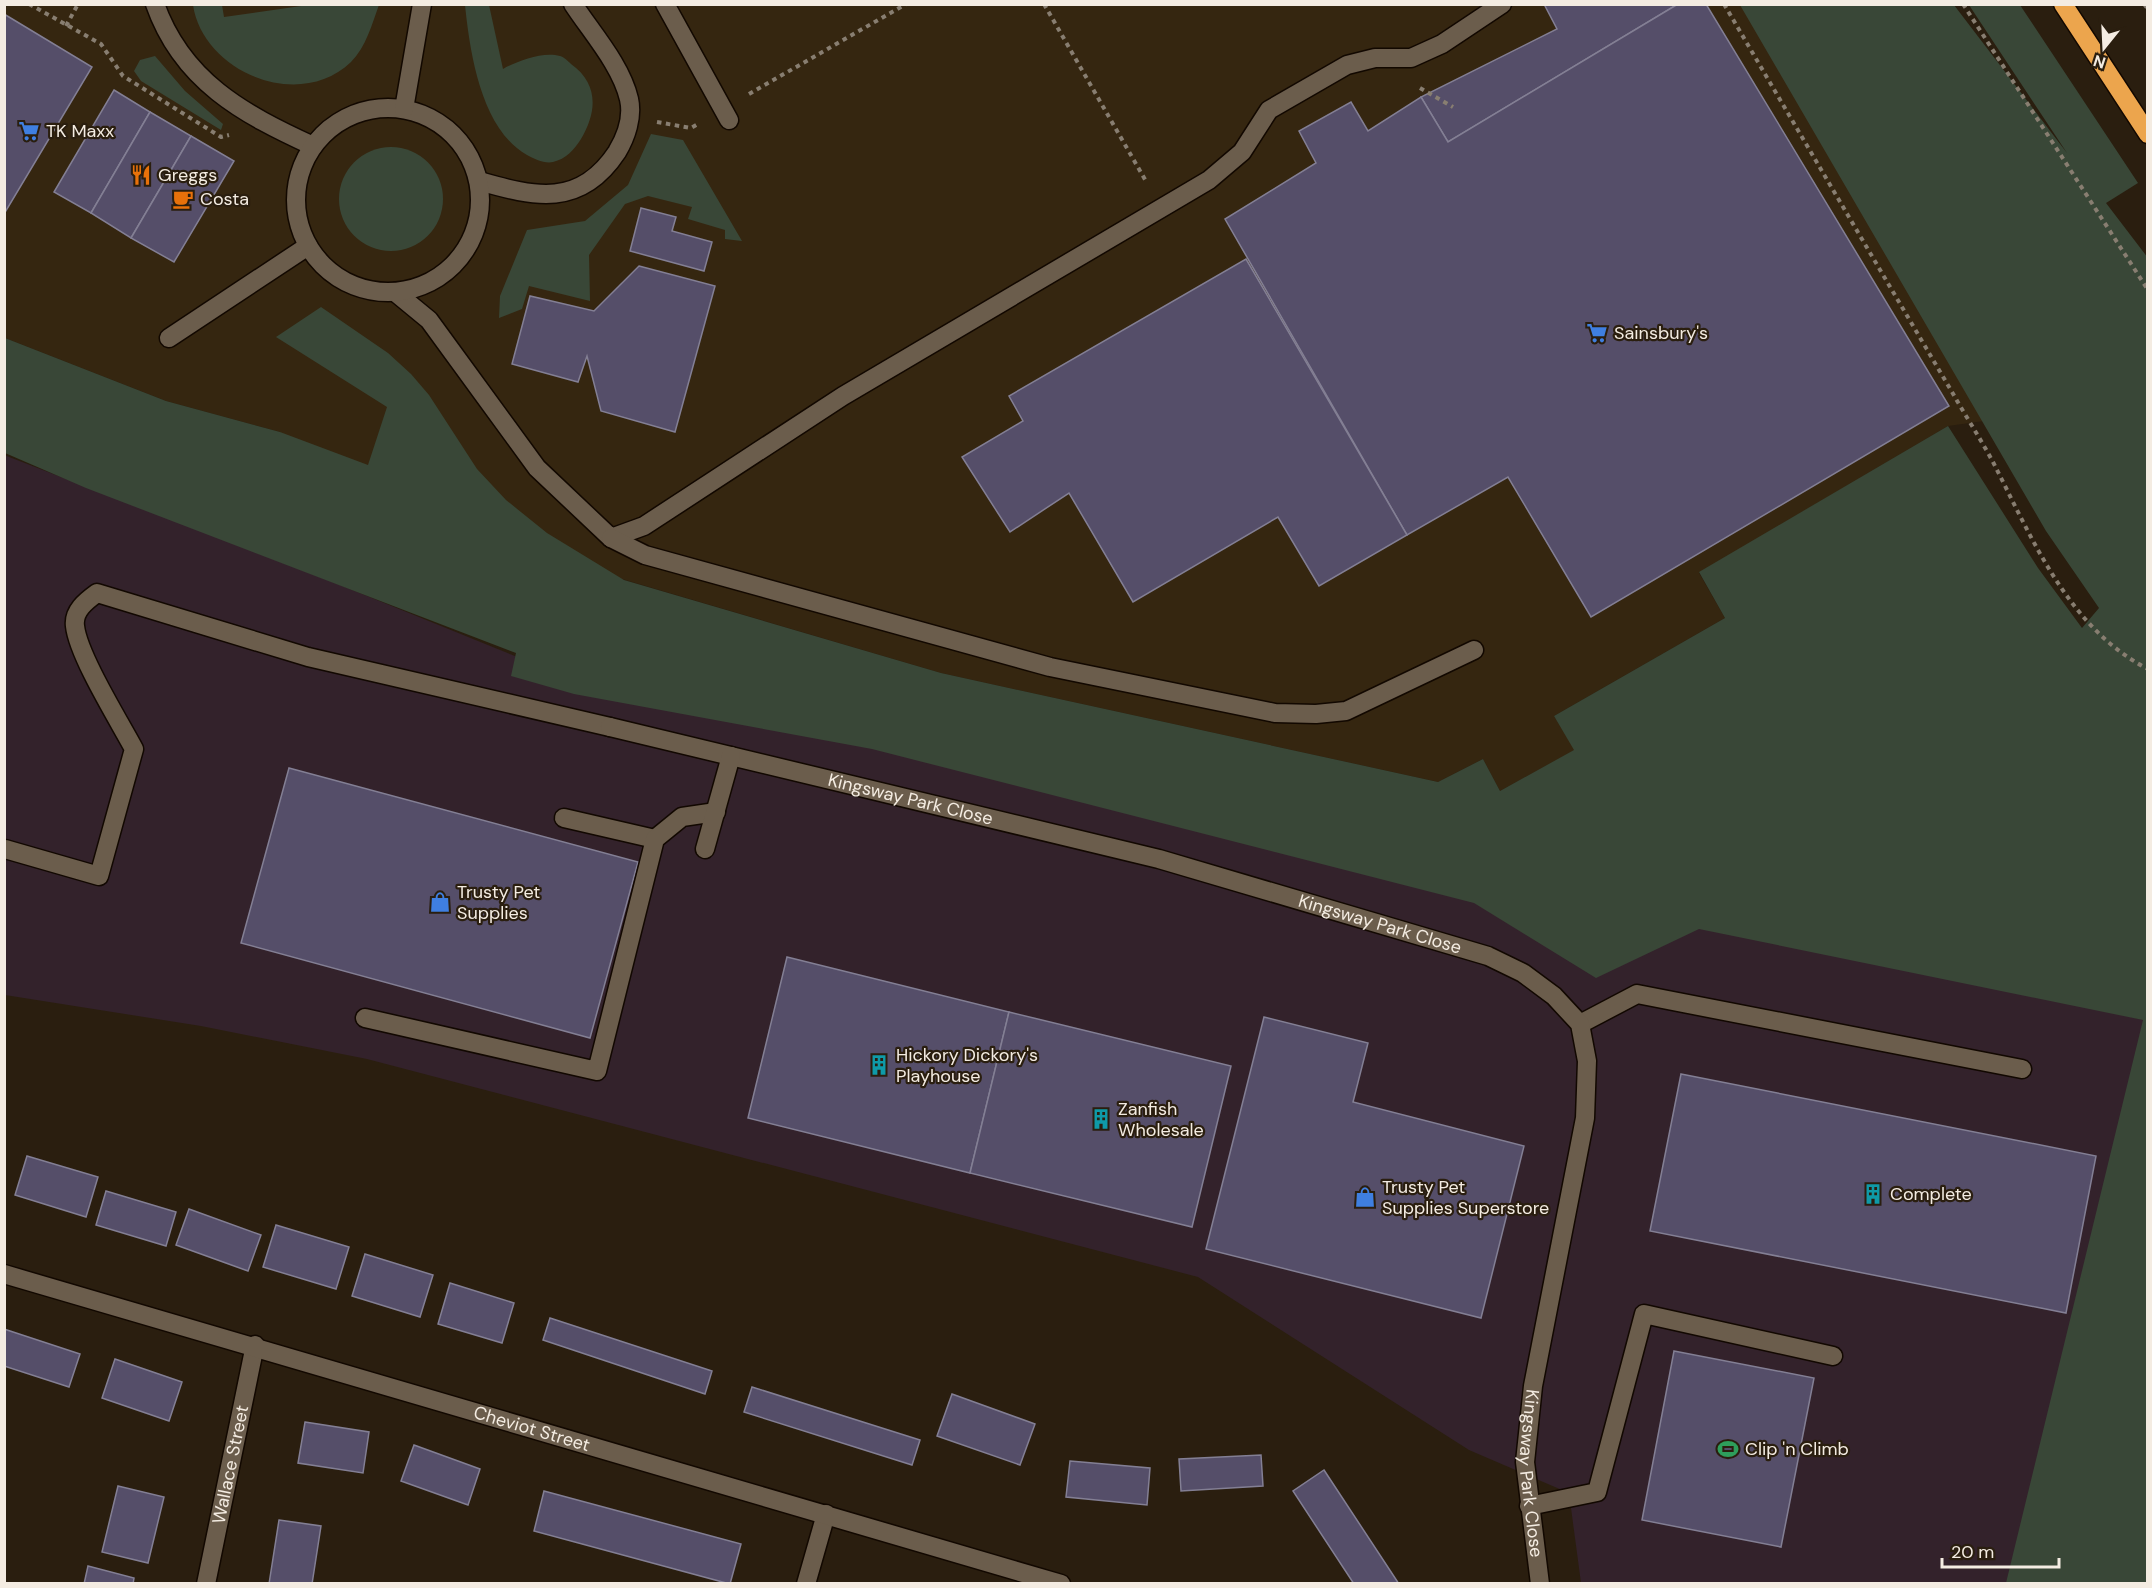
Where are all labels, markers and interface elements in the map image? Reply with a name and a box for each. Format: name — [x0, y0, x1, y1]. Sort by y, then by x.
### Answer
north arrow — [2074, 18, 2134, 78]
text: N — [2091, 50, 2108, 74]
supermarket icon: TK Maxx — [17, 119, 41, 143]
place label: TK Maxx — [46, 119, 114, 143]
restaurant icon: Greggs — [129, 163, 153, 187]
place label: Greggs — [158, 163, 217, 187]
cafe icon: Costa — [171, 187, 195, 211]
place label: Costa — [200, 187, 249, 211]
supermarket icon: Sainsbury's — [1585, 321, 1609, 345]
place label: Sainsbury's — [1614, 321, 1708, 345]
street label: Kingsway Park Close — [825, 768, 995, 831]
place label: Trusty Pet Supplies — [457, 880, 540, 925]
street label: Kingsway Park Close — [1296, 889, 1464, 960]
shop icon: Trusty Pet Supplies — [428, 890, 452, 914]
place label: Hickory Dickory's Playhouse — [896, 1043, 1038, 1088]
building icon: Hickory Dickory's Playhouse — [867, 1053, 891, 1077]
place label: Zanfish Wholesale — [1118, 1097, 1204, 1142]
building icon: Zanfish Wholesale — [1089, 1107, 1113, 1131]
place label: Trusty Pet Supplies Superstore — [1382, 1175, 1549, 1220]
building icon: Complete — [1861, 1182, 1885, 1206]
place label: Complete — [1890, 1182, 1972, 1206]
shop icon: Trusty Pet Supplies Superstore — [1353, 1185, 1377, 1209]
street label: Kingsway Park Close — [1513, 1388, 1549, 1559]
street label: Cheviot Street — [471, 1400, 593, 1457]
street label: Wallace Street — [207, 1403, 254, 1526]
sports icon: Clip 'n Climb — [1716, 1437, 1740, 1461]
place label: Clip 'n Climb — [1745, 1437, 1849, 1461]
scale bar — [1942, 1531, 2059, 1569]
text: 20 m — [1951, 1540, 1994, 1564]

